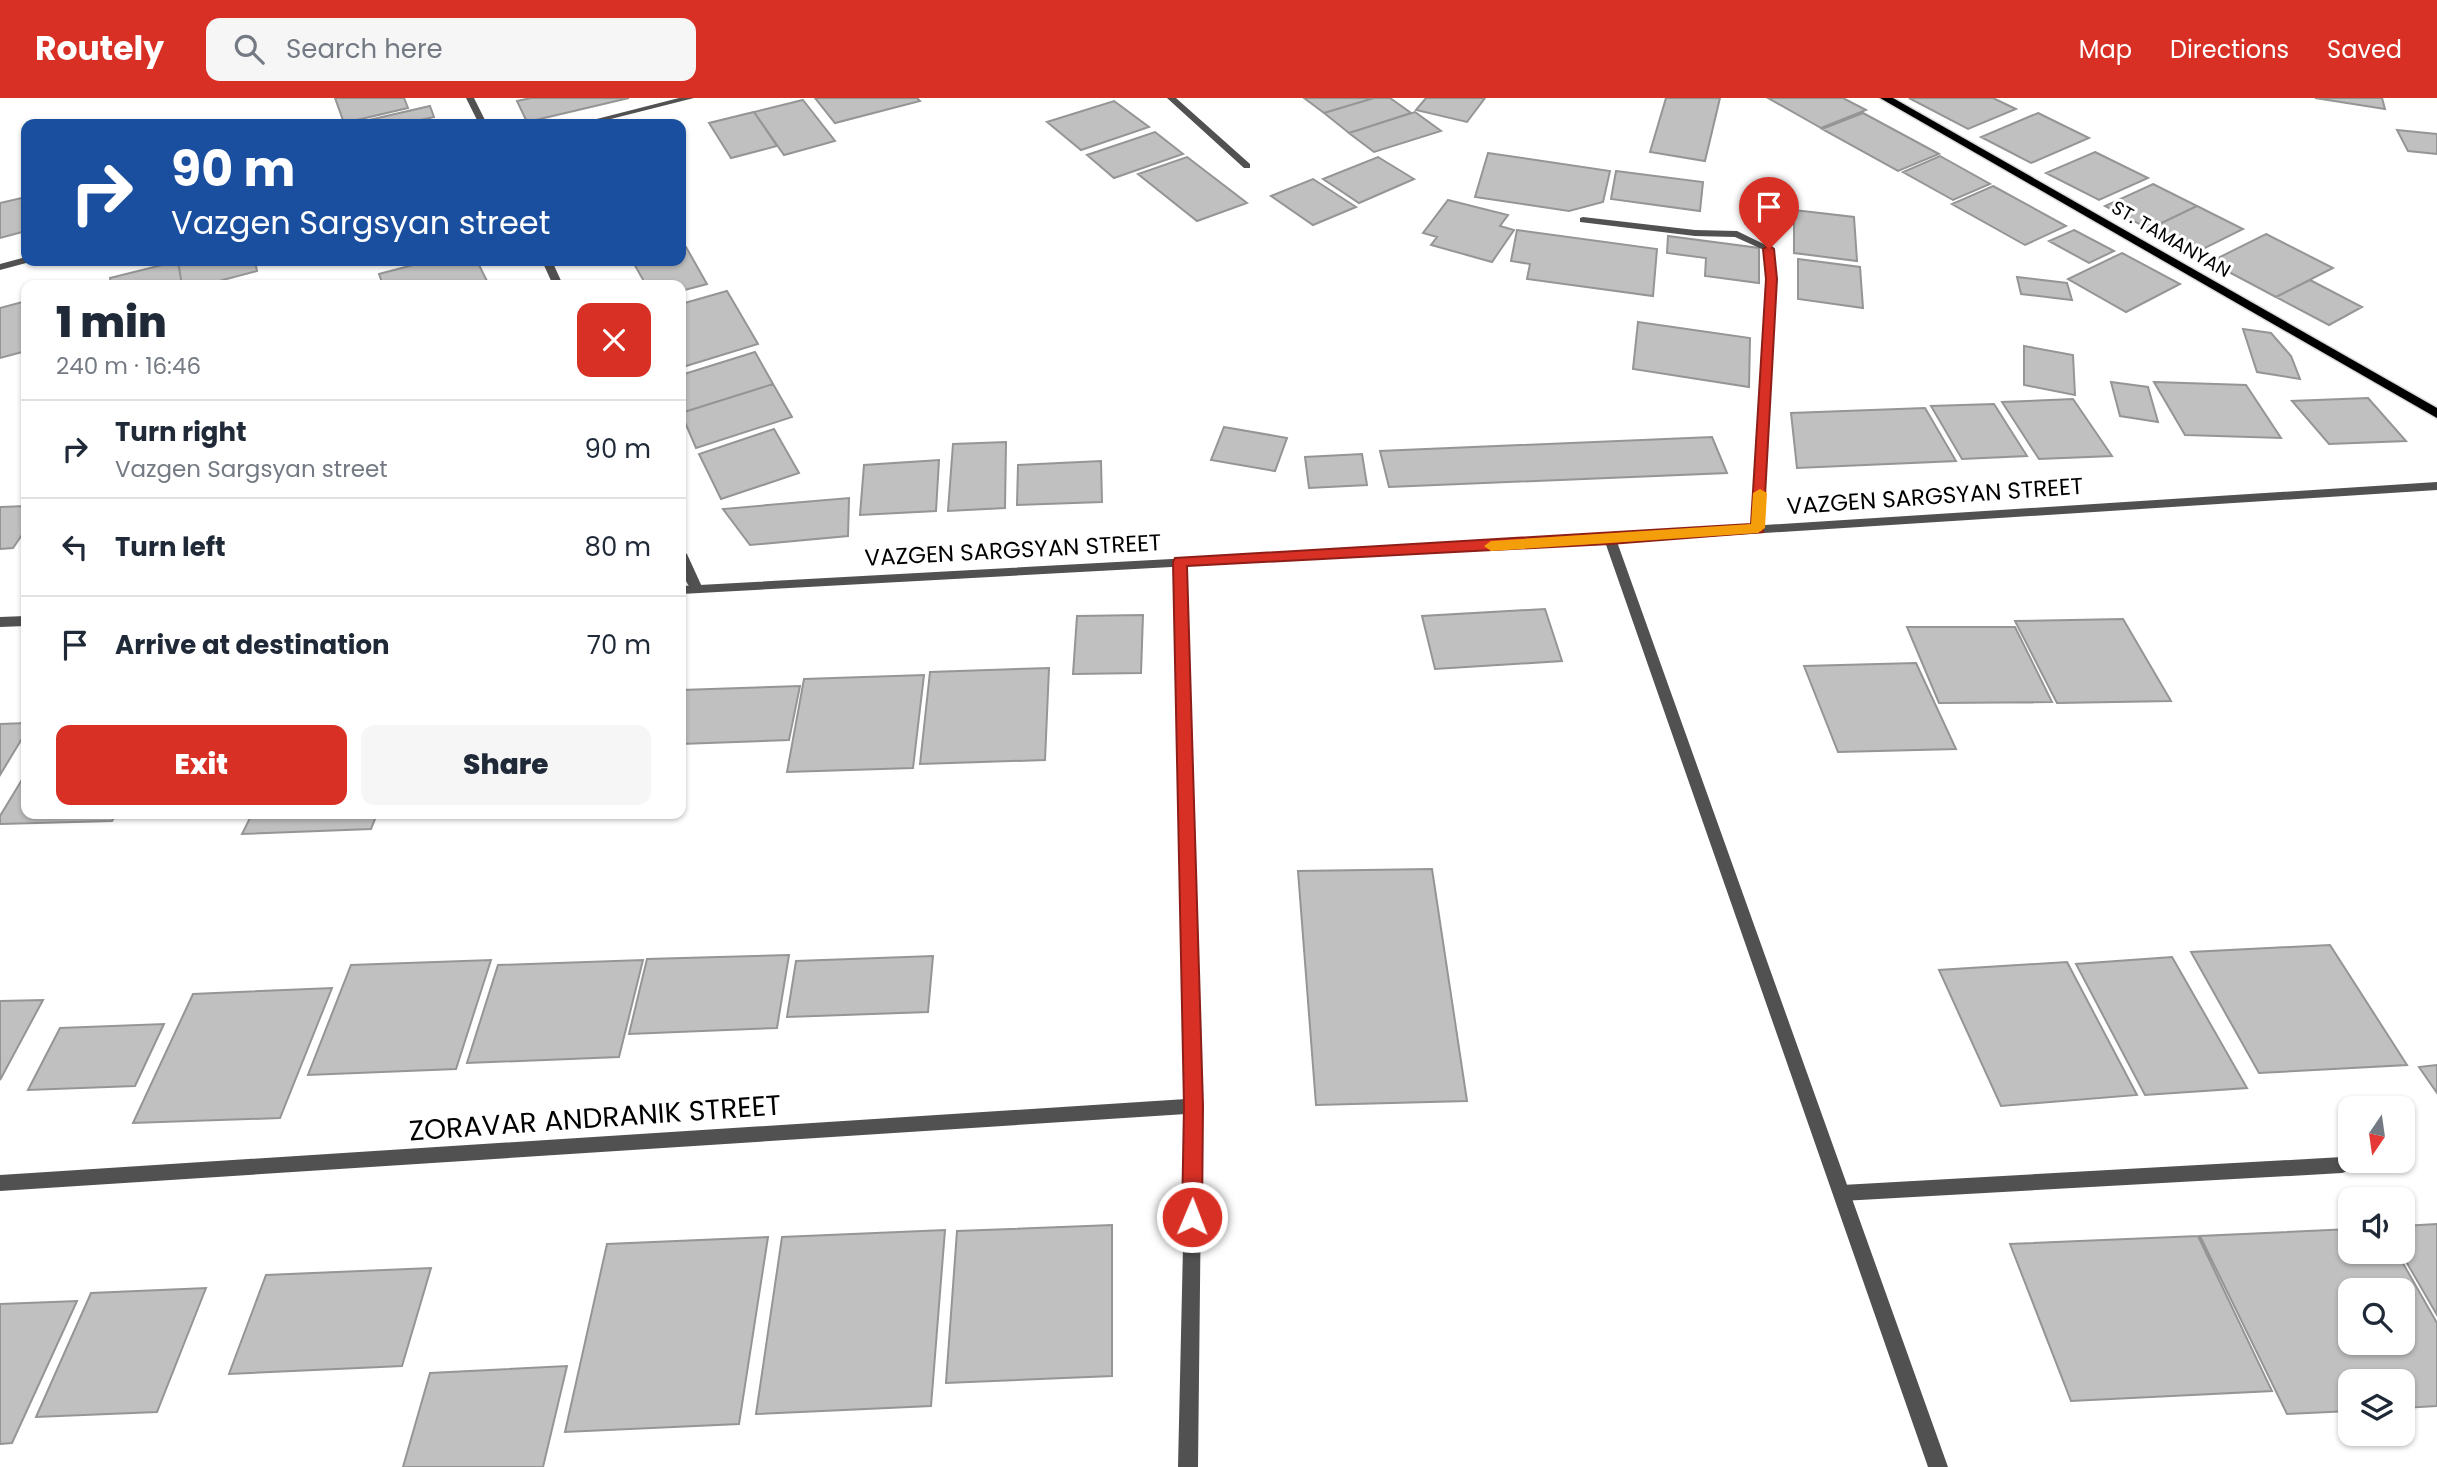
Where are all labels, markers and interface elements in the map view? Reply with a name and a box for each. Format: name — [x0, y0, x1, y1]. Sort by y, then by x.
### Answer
search box — [206, 18, 696, 81]
text: Routely — [35, 25, 164, 72]
icon: search — [230, 30, 268, 68]
text: Search here — [286, 31, 443, 67]
text: Map — [2079, 33, 2132, 66]
text: Directions — [2170, 33, 2289, 66]
text: Saved — [2327, 33, 2402, 66]
text: 90 m — [171, 135, 295, 203]
icon: right — [56, 147, 147, 238]
pin — [1739, 177, 1799, 249]
icon: arrive — [1750, 188, 1788, 226]
street label: ST. TAMANYAN — [2106, 194, 2236, 284]
text: Vazgen Sargsyan street — [171, 200, 550, 245]
text: 1 min — [56, 293, 167, 352]
button: close — [577, 303, 651, 377]
text: 240 m · 16:46 — [56, 350, 201, 382]
text: Turn right — [115, 414, 247, 450]
icon: right — [56, 430, 94, 468]
text: 90 m — [585, 431, 651, 467]
text: Vazgen Sargsyan street — [115, 453, 388, 485]
street label: VAZGEN SARGSYAN STREET — [1786, 470, 2084, 522]
street label: VAZGEN SARGSYAN STREET — [864, 526, 1162, 574]
icon: left — [56, 528, 94, 566]
text: Turn left — [115, 529, 226, 565]
text: 80 m — [585, 529, 651, 565]
icon: arrive — [56, 626, 94, 664]
text: Arrive at destination — [115, 627, 390, 663]
text: 70 m — [587, 627, 651, 663]
button: Exit — [56, 725, 347, 805]
button: Share — [361, 725, 651, 805]
street label: ZORAVAR ANDRANIK STREET — [408, 1086, 782, 1150]
north arrow — [2338, 1096, 2415, 1172]
map controls — [2338, 1096, 2415, 1446]
position arrow — [1155, 1180, 1229, 1254]
button: sound — [2338, 1187, 2415, 1264]
button: search — [2338, 1278, 2415, 1355]
button: layers — [2338, 1369, 2415, 1446]

